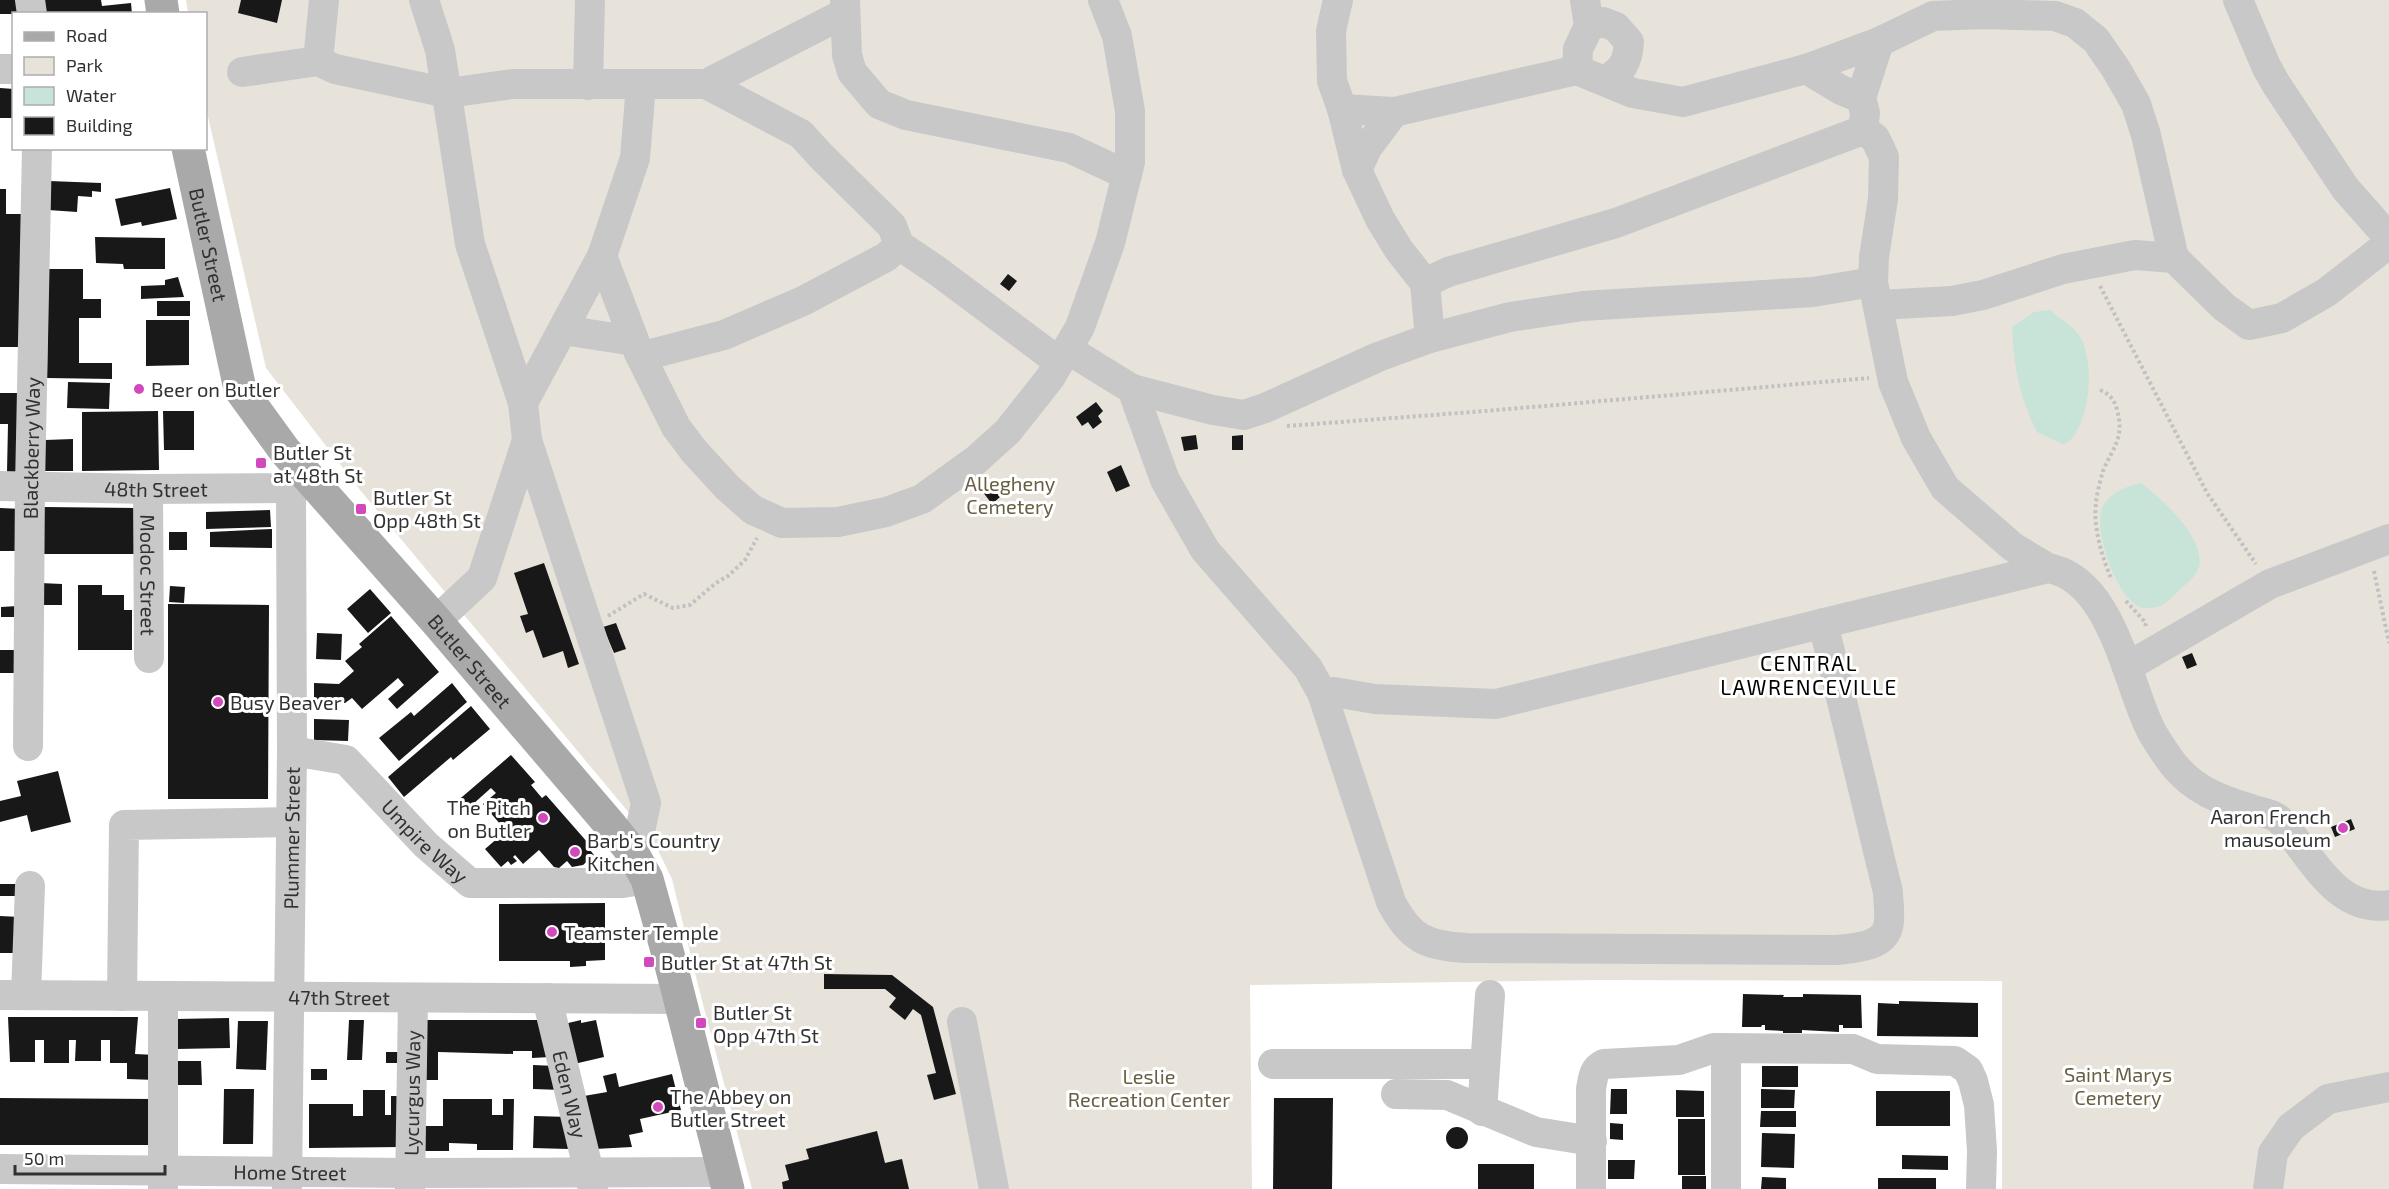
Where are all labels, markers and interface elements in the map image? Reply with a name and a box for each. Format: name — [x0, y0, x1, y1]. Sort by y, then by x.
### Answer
legend — [12, 12, 207, 150]
text: Road — [66, 24, 107, 46]
text: Park — [66, 54, 103, 76]
text: Water — [66, 84, 116, 106]
text: Building — [66, 114, 133, 136]
street label: Butler Street — [185, 186, 233, 304]
street label: Blackberry Way — [18, 376, 44, 519]
place label: Beer on Butler — [151, 377, 281, 401]
marker: Beer on Butler — [132, 382, 146, 396]
place label: Butler St at 48th St — [273, 440, 363, 487]
marker: Butler St at 48th St — [254, 456, 268, 470]
park label: Allegheny Cemetery — [965, 471, 1056, 518]
street label: 48th Street — [104, 476, 208, 501]
place label: Butler St Opp 48th St — [373, 485, 481, 532]
marker: Butler St Opp 48th St — [354, 502, 368, 516]
street label: Modoc Street — [136, 514, 161, 636]
street label: Butler Street — [423, 609, 517, 713]
district label: CENTRAL LAWRENCEVILLE — [1720, 650, 1898, 699]
place label: Busy Beaver — [230, 690, 342, 714]
marker: Busy Beaver — [211, 695, 225, 709]
street label: Plummer Street — [278, 766, 304, 909]
street label: Umpire Way — [377, 794, 473, 888]
place label: The Pitch on Butler — [447, 795, 531, 842]
place label: Aaron French mausoleum — [2210, 804, 2331, 851]
marker: The Pitch on Butler — [536, 811, 550, 825]
marker: Aaron French mausoleum — [2336, 821, 2350, 835]
place label: Barb's Country Kitchen — [587, 828, 721, 875]
marker: Barb's Country Kitchen — [568, 845, 582, 859]
place label: Teamster Temple — [564, 920, 719, 944]
marker: Teamster Temple — [545, 925, 559, 939]
place label: Butler St at 47th St — [661, 950, 833, 974]
marker: Butler St at 47th St — [642, 955, 656, 969]
street label: 47th Street — [288, 985, 390, 1009]
place label: Butler St Opp 47th St — [713, 1000, 819, 1047]
marker: Butler St Opp 47th St — [694, 1016, 708, 1030]
street label: Lycurgus Way — [399, 1030, 425, 1156]
street label: Eden Way — [548, 1048, 592, 1141]
park label: Saint Marys Cemetery — [2064, 1062, 2172, 1109]
park label: Leslie Recreation Center — [1068, 1064, 1230, 1111]
place label: The Abbey on Butler Street — [670, 1084, 791, 1131]
marker: The Abbey on Butler Street — [651, 1100, 665, 1114]
scale bar — [15, 1138, 165, 1176]
text: 50 m — [24, 1147, 64, 1169]
street label: Home Street — [233, 1159, 347, 1184]

